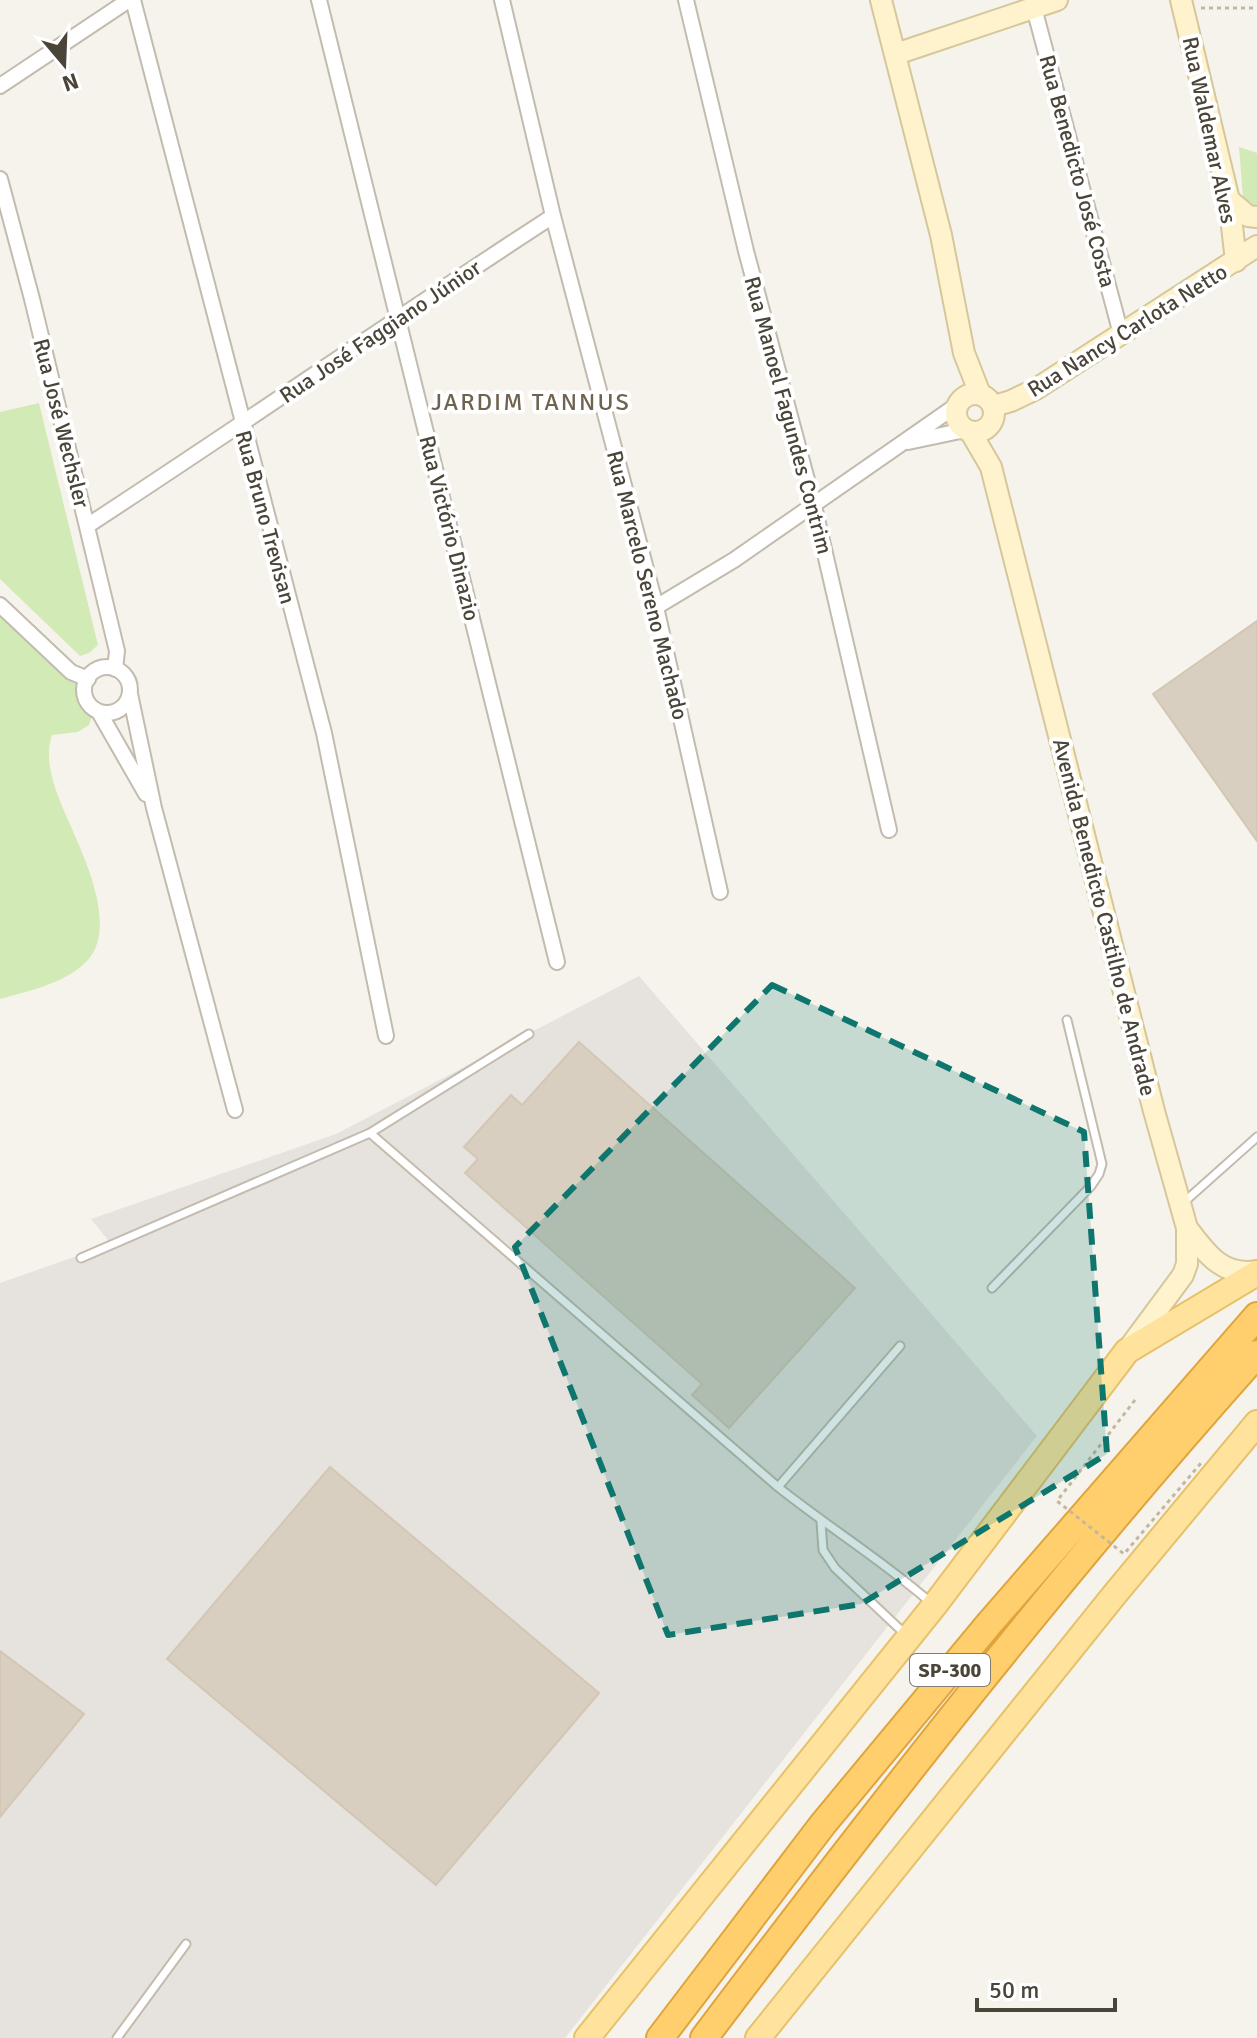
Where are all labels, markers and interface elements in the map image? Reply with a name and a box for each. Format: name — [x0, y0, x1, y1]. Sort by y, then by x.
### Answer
north arrow — [24, 24, 104, 104]
street label: Rua Waldemar Alves — [1177, 34, 1242, 226]
street label: Rua Benedicto José Costa — [1033, 52, 1122, 290]
text: N — [59, 67, 82, 98]
street label: Rua José Faggiano Júnior — [274, 254, 486, 409]
street label: Rua Nancy Carlota Netto — [1022, 258, 1232, 403]
street label: Rua Manoel Fagundes Contrim — [738, 273, 839, 557]
street label: Rua José Wechsler — [27, 336, 96, 511]
district label: JARDIM TANNUS — [431, 387, 631, 417]
street label: Rua Bruno Trevisan — [229, 427, 302, 607]
street label: Rua Victório Dinazio — [413, 433, 486, 624]
street label: Rua Marcelo Sereno Machado — [601, 448, 694, 723]
street label: Avenida Benedicto Castilho de Andrade — [1047, 736, 1162, 1099]
road number: SP-300 — [910, 1654, 990, 1686]
scale bar — [977, 1962, 1115, 2012]
text: 50 m — [989, 1975, 1039, 2005]

